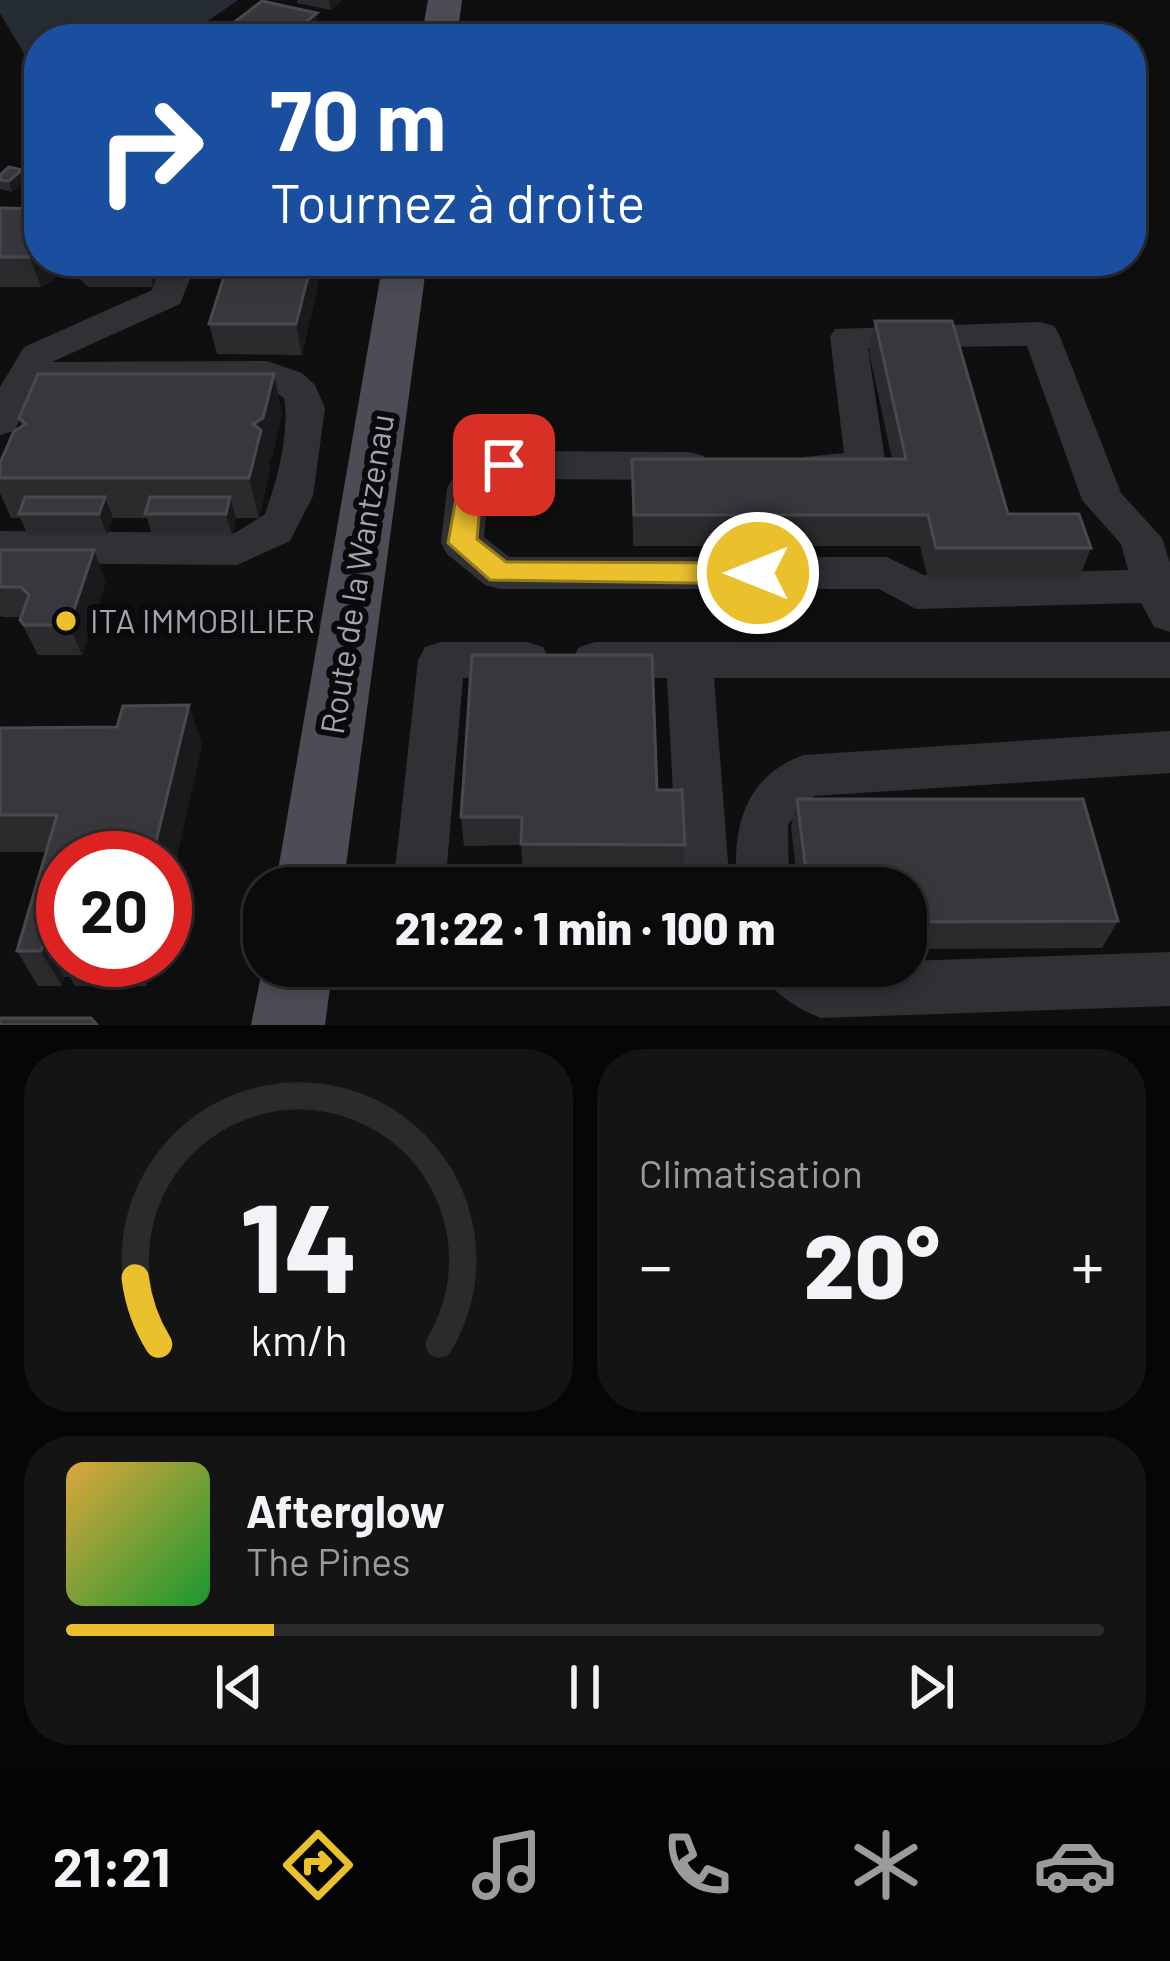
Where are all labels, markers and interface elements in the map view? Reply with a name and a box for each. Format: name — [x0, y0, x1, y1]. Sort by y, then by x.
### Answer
text: 70 m — [270, 67, 446, 168]
icon: right — [72, 72, 228, 228]
text: Tournez à droite — [270, 169, 645, 234]
street label: Route de la Wantzenau — [311, 411, 401, 737]
pin — [453, 414, 555, 516]
icon: arrive — [471, 432, 537, 498]
position arrow — [695, 510, 821, 636]
place label: ITA IMMOBILIER — [90, 600, 315, 640]
marker: ITA IMMOBILIER — [53, 608, 79, 634]
speed limit sign: 20 — [36, 831, 192, 987]
text: 21:22 · 1 min · 100 m — [395, 900, 775, 954]
text: Climatisation — [639, 1149, 863, 1196]
text: 14 — [239, 1168, 358, 1318]
text: 20° — [803, 1209, 940, 1317]
text: − — [639, 1224, 672, 1303]
text: + — [1071, 1224, 1104, 1303]
text: km/h — [250, 1312, 347, 1364]
text: Afterglow — [246, 1483, 445, 1537]
text: The Pines — [246, 1537, 411, 1584]
icon: previous — [206, 1654, 272, 1720]
icon: pause — [552, 1654, 618, 1720]
icon: next — [898, 1654, 964, 1720]
icon: directions — [276, 1823, 360, 1907]
icon: music — [465, 1823, 549, 1907]
icon: phone — [655, 1823, 739, 1907]
icon: climate — [844, 1823, 928, 1907]
icon: car — [1033, 1823, 1117, 1907]
text: 21:21 — [53, 1833, 170, 1898]

